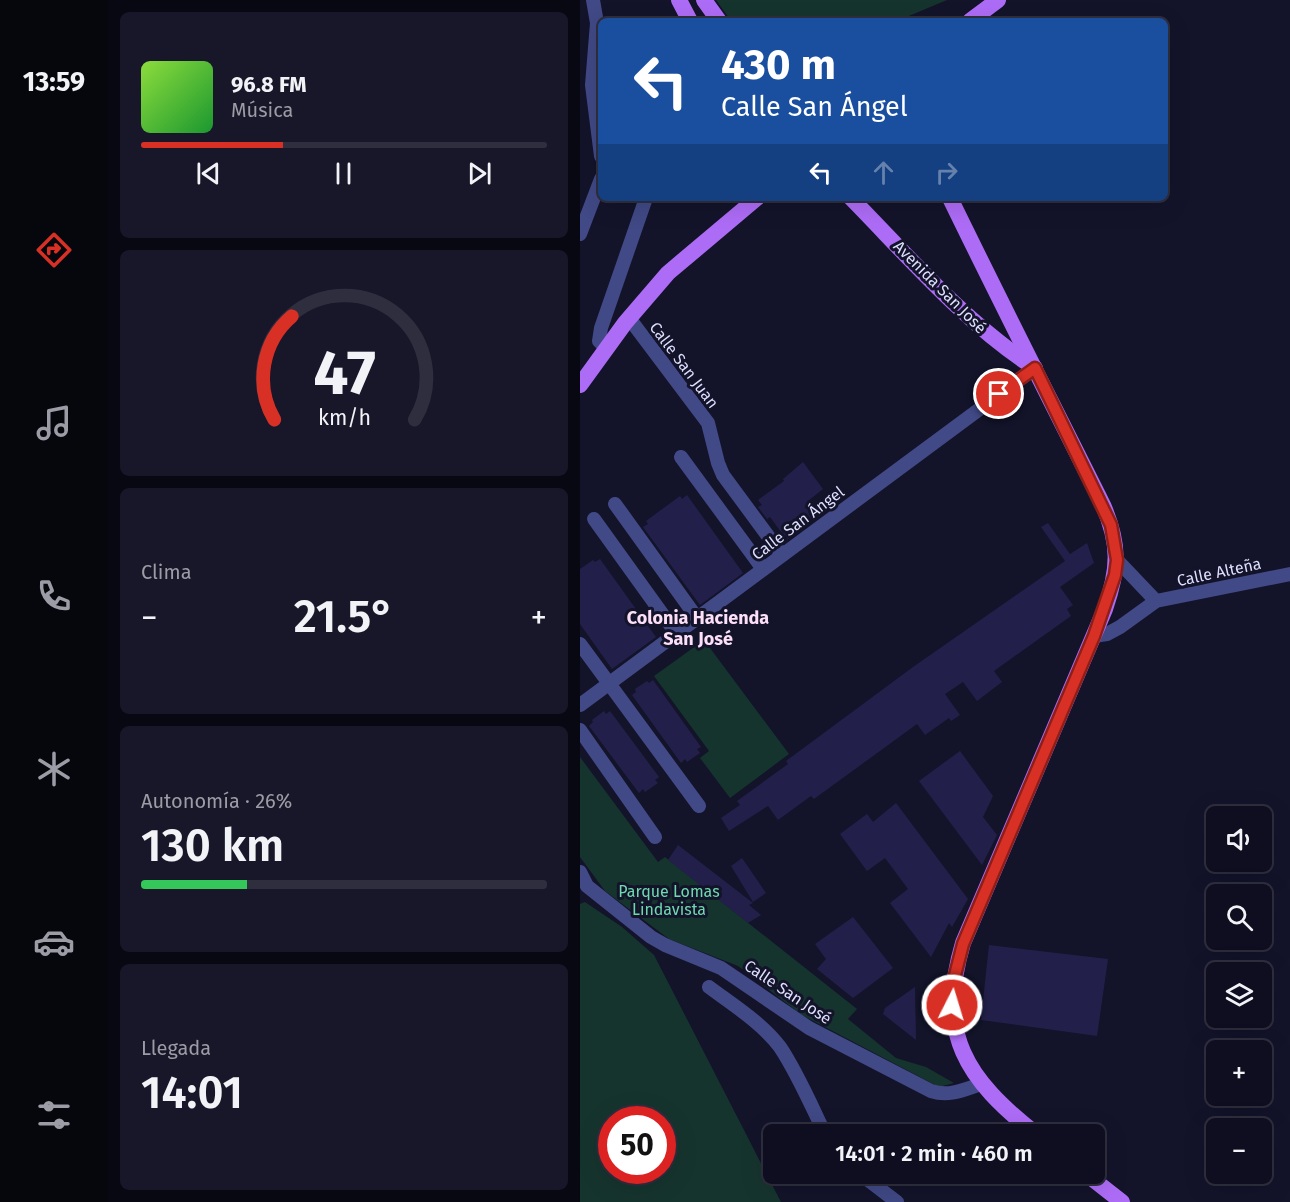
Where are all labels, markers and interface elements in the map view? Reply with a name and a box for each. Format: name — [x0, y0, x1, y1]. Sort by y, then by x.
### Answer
text: 430 m — [721, 40, 836, 90]
icon: left — [622, 42, 700, 120]
text: 13:59 — [23, 66, 85, 98]
text: 96.8 FM — [231, 71, 306, 98]
text: Calle San Ángel — [721, 91, 908, 123]
text: Música — [231, 98, 293, 122]
icon: left — [804, 156, 837, 189]
icon: ahead — [867, 156, 900, 189]
icon: right — [930, 156, 963, 189]
icon: previous — [192, 157, 225, 190]
icon: pause — [327, 157, 360, 190]
icon: next — [463, 157, 496, 190]
icon: directions — [33, 229, 75, 271]
street label: Avenida San José — [890, 237, 990, 337]
street label: Calle San Juan — [645, 318, 723, 412]
text: 47 — [313, 336, 375, 411]
pin — [973, 368, 1024, 419]
icon: arrive — [982, 377, 1015, 410]
icon: music — [33, 402, 75, 444]
text: km/h — [317, 405, 371, 431]
street label: Calle San Ángel — [747, 481, 848, 564]
street label: Calle Alteña — [1175, 554, 1263, 590]
text: Clima — [141, 560, 192, 584]
icon: phone — [33, 575, 75, 617]
text: 21.5° — [294, 590, 394, 644]
text: − — [141, 598, 158, 638]
text: + — [531, 598, 547, 638]
district label: Colonia Hacienda San José — [627, 607, 769, 650]
icon: climate — [33, 748, 75, 790]
text: Autonomía · 26% — [141, 789, 292, 813]
map controls — [1206, 806, 1272, 1184]
button: sound — [1206, 806, 1272, 872]
text: 130 km — [141, 819, 284, 873]
park label: Parque Lomas Lindavista — [618, 882, 720, 919]
button: search — [1206, 884, 1272, 950]
icon: car — [33, 921, 75, 963]
street label: Calle San José — [741, 956, 835, 1028]
button: layers — [1206, 962, 1272, 1028]
position arrow — [920, 973, 984, 1037]
text: Llegada — [141, 1036, 211, 1060]
button: + — [1206, 1040, 1272, 1106]
text: 14:01 — [141, 1066, 243, 1120]
icon: filters — [33, 1094, 75, 1136]
speed limit sign: 50 — [598, 1106, 676, 1184]
button: − — [1206, 1118, 1272, 1184]
text: 14:01 · 2 min · 460 m — [835, 1140, 1033, 1167]

